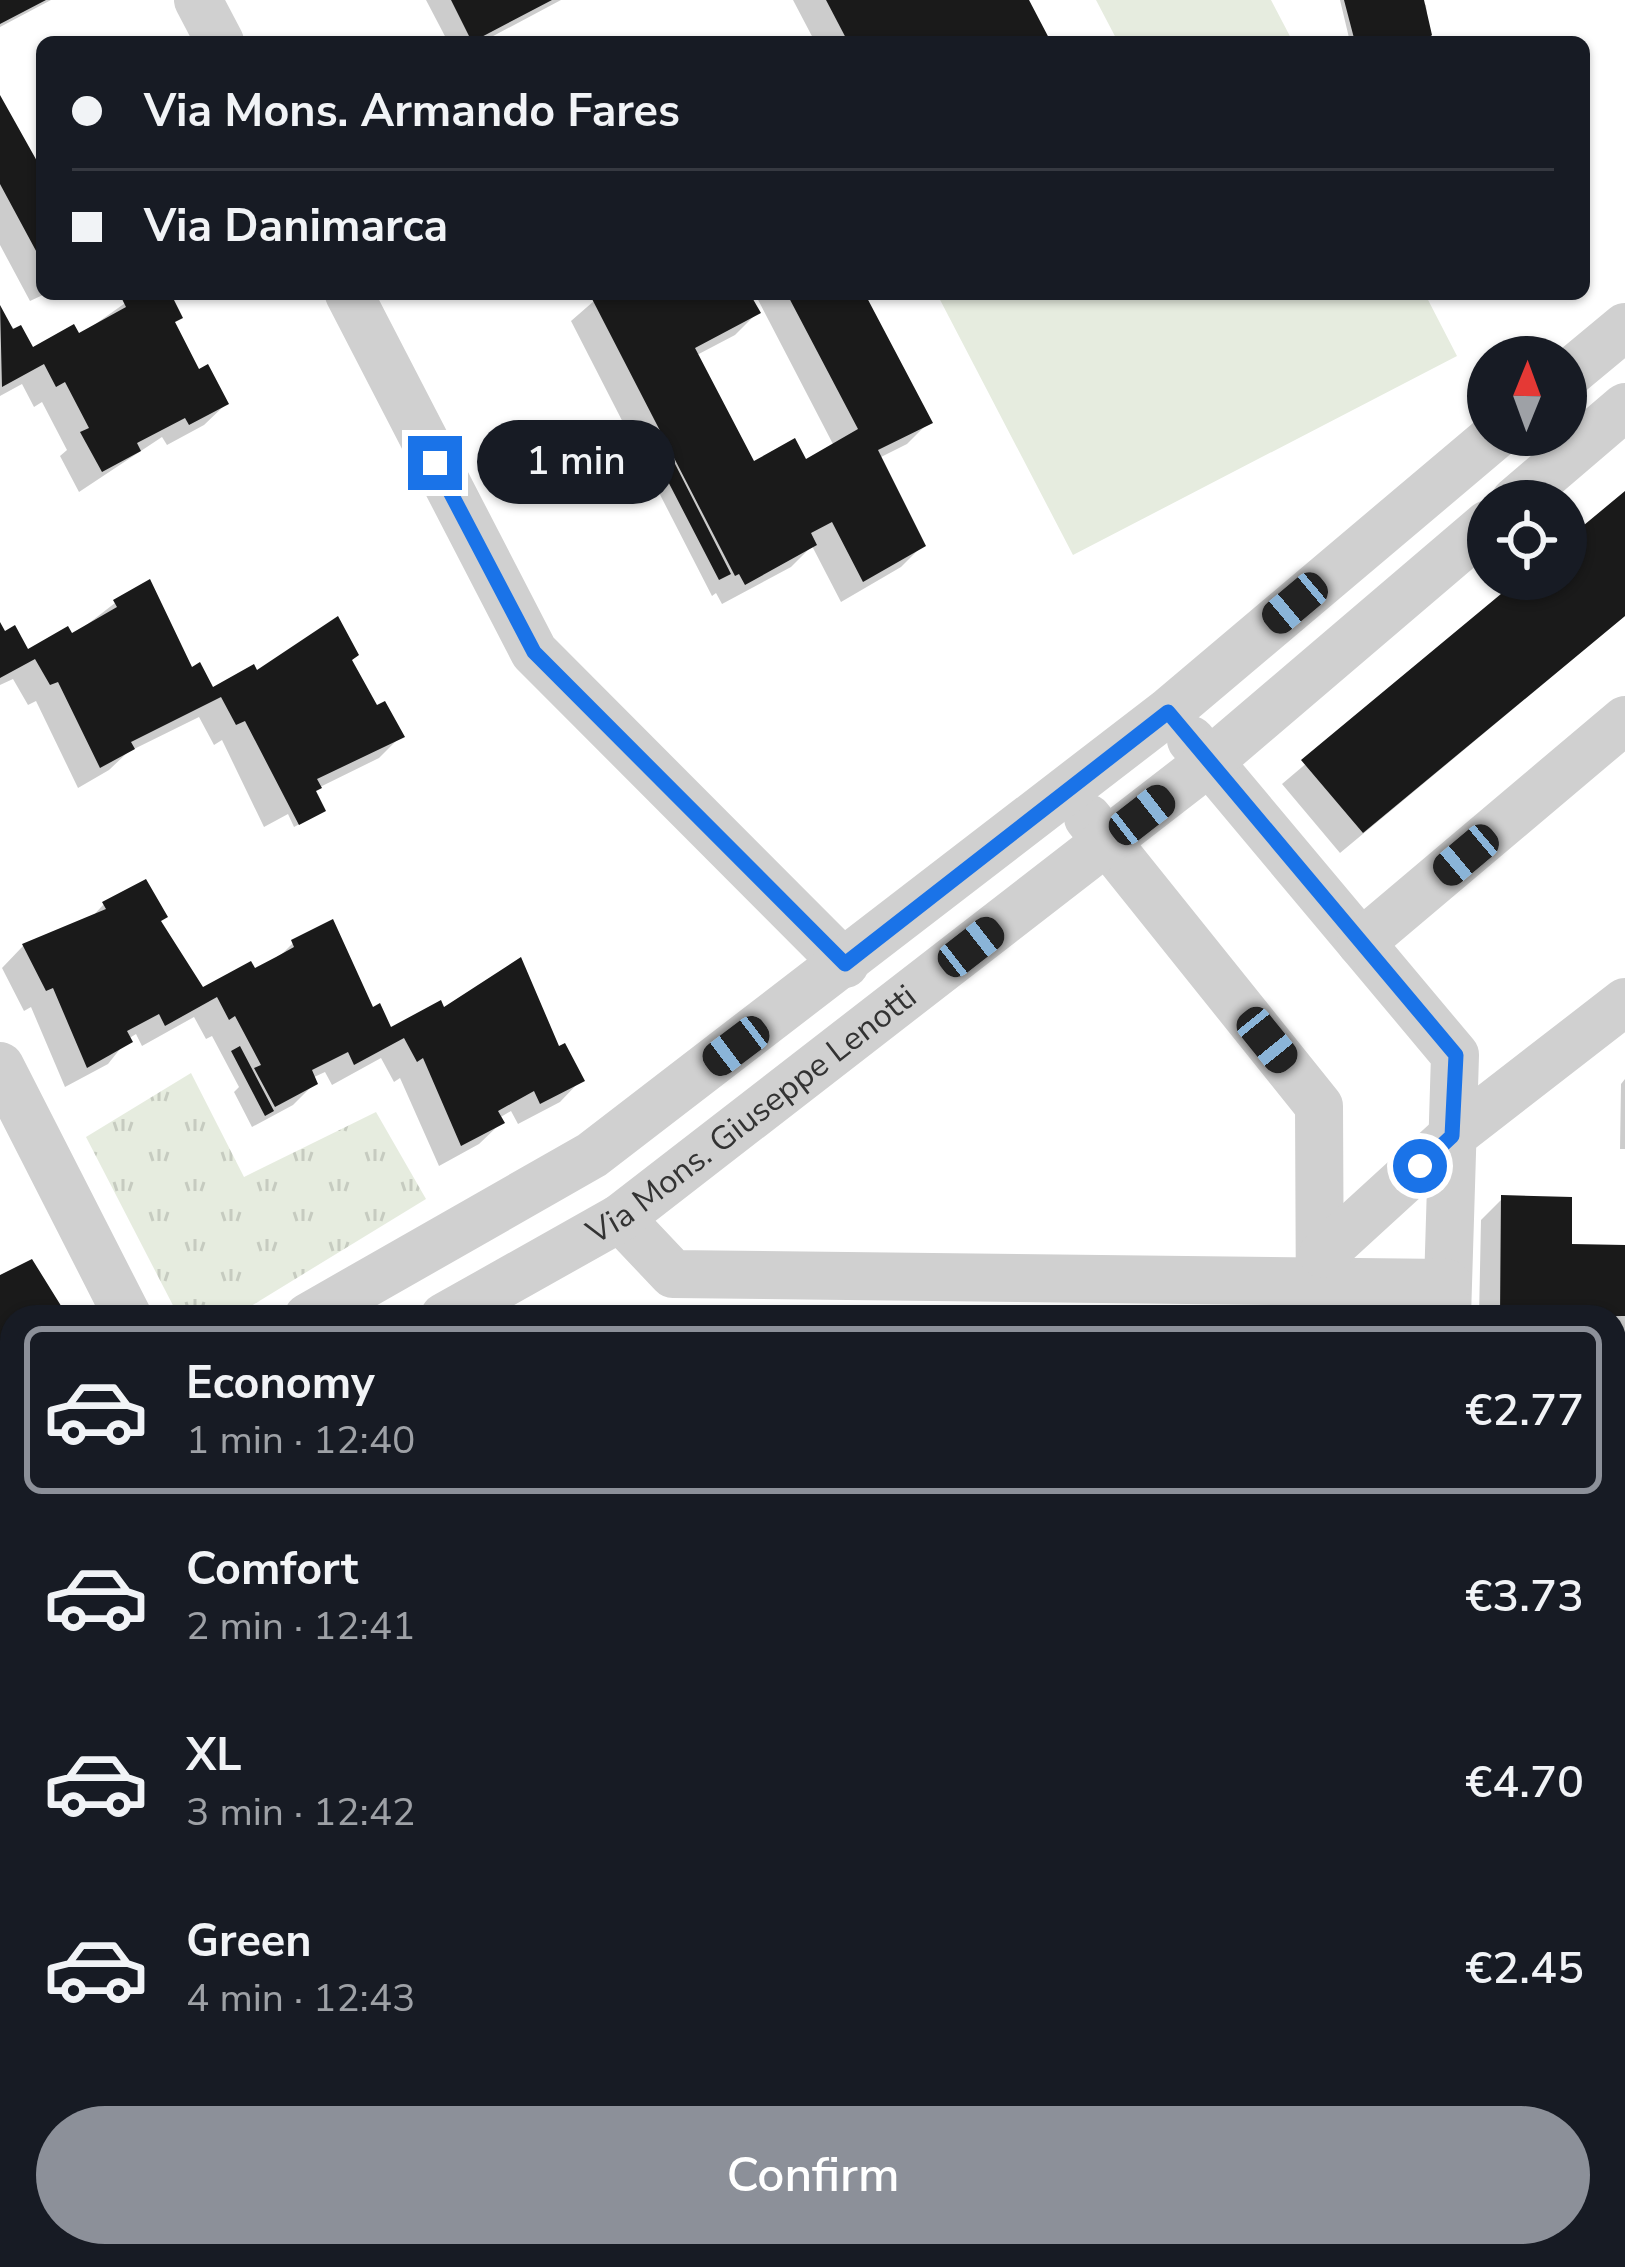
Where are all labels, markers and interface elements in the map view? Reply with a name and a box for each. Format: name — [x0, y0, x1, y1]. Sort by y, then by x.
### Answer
text: Via Mons. Armando Fares — [144, 81, 680, 142]
text: Via Danimarca — [144, 196, 448, 257]
north arrow — [1467, 336, 1587, 456]
map controls — [1467, 336, 1587, 600]
callout: 1 min — [477, 421, 675, 505]
text: 1 min — [526, 435, 626, 488]
route end — [408, 436, 462, 490]
button: locate — [1467, 480, 1587, 600]
car — [1256, 566, 1334, 640]
car — [1103, 779, 1181, 851]
car — [1427, 818, 1505, 892]
car — [932, 911, 1010, 983]
street label: Via Mons. Giuseppe Lenotti — [578, 974, 926, 1255]
car — [1230, 1001, 1304, 1079]
car — [696, 1010, 776, 1082]
route start — [1393, 1139, 1447, 1193]
text: Economy — [186, 1353, 375, 1414]
icon: car — [42, 1356, 150, 1464]
text: €2.77 — [1465, 1380, 1584, 1441]
text: 1 min · 12:40 — [186, 1414, 415, 1467]
text: Comfort — [186, 1539, 358, 1600]
icon: car — [42, 1542, 150, 1650]
text: €3.73 — [1465, 1566, 1584, 1627]
text: 2 min · 12:41 — [186, 1600, 415, 1653]
text: XL — [186, 1725, 242, 1786]
icon: car — [42, 1728, 150, 1836]
text: €4.70 — [1465, 1752, 1584, 1813]
text: 3 min · 12:42 — [186, 1786, 415, 1839]
text: Green — [186, 1911, 312, 1972]
icon: car — [42, 1914, 150, 2022]
text: €2.45 — [1465, 1938, 1584, 1999]
text: 4 min · 12:43 — [186, 1972, 415, 2025]
button: Confirm — [36, 2106, 1590, 2244]

